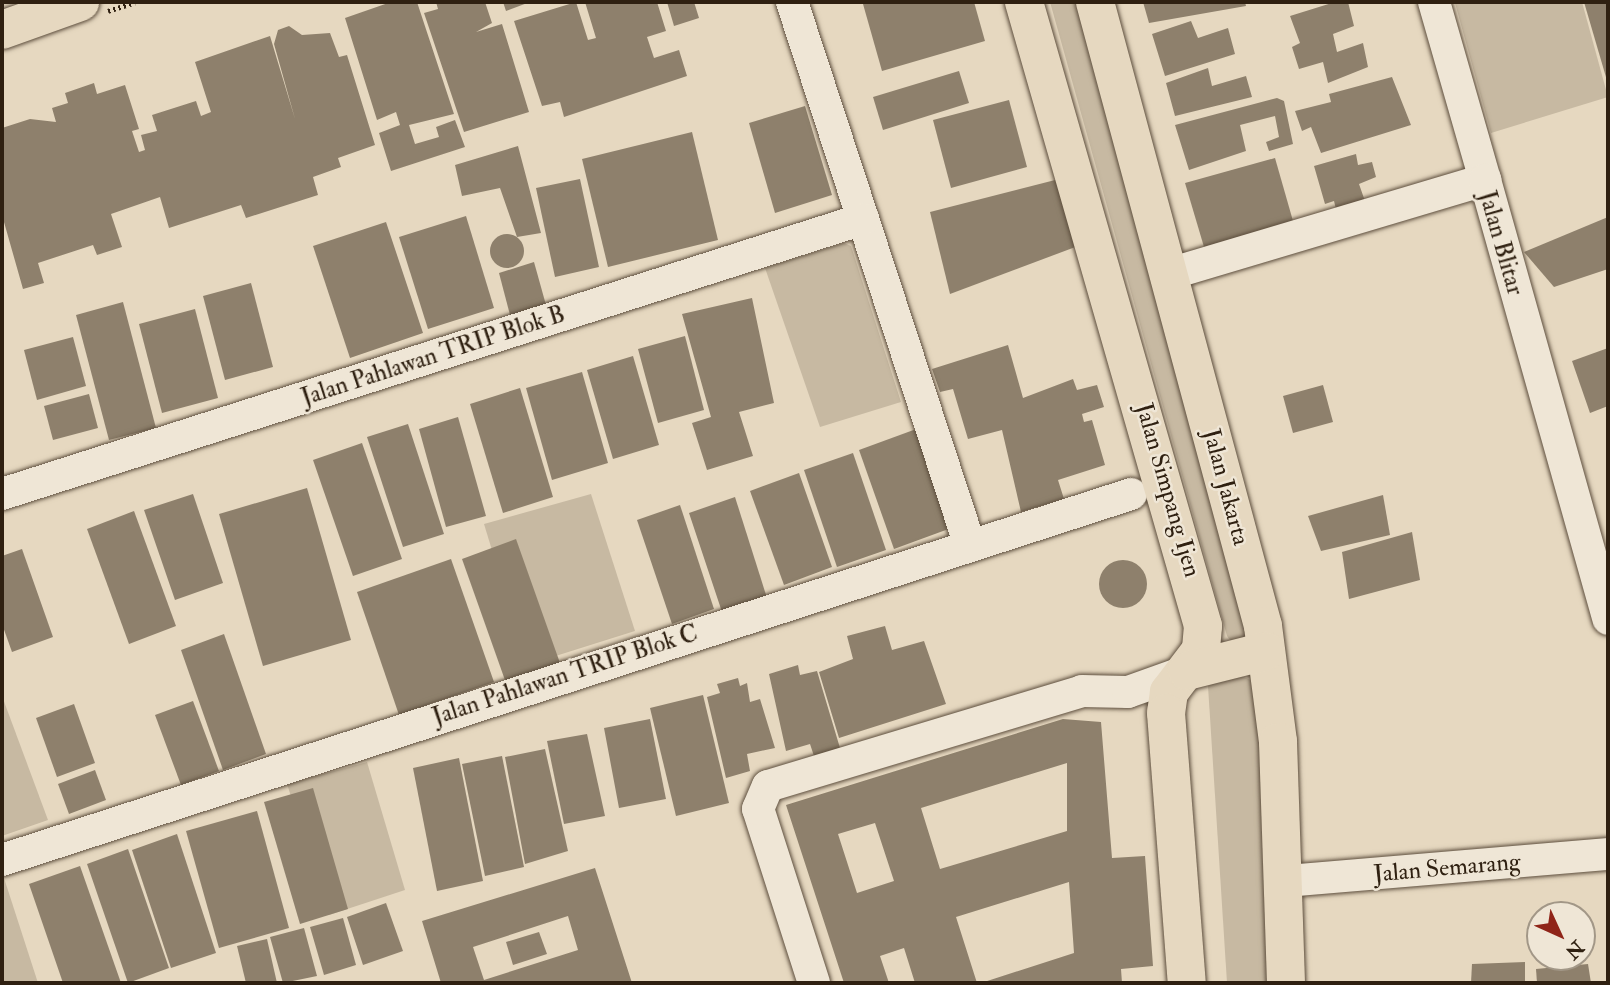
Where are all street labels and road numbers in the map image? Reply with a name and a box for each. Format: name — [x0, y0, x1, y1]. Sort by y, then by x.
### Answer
street label: Jalan Blitar — [1472, 188, 1530, 298]
street label: Jalan Pahlawan TRIP Blok B — [298, 300, 568, 412]
street label: Jalan Simpang Ijen — [1129, 400, 1207, 580]
street label: Jalan Jakarta — [1197, 426, 1255, 548]
street label: Jalan Pahlawan TRIP Blok C — [429, 618, 701, 732]
street label: Jalan Semarang — [1372, 847, 1522, 889]

